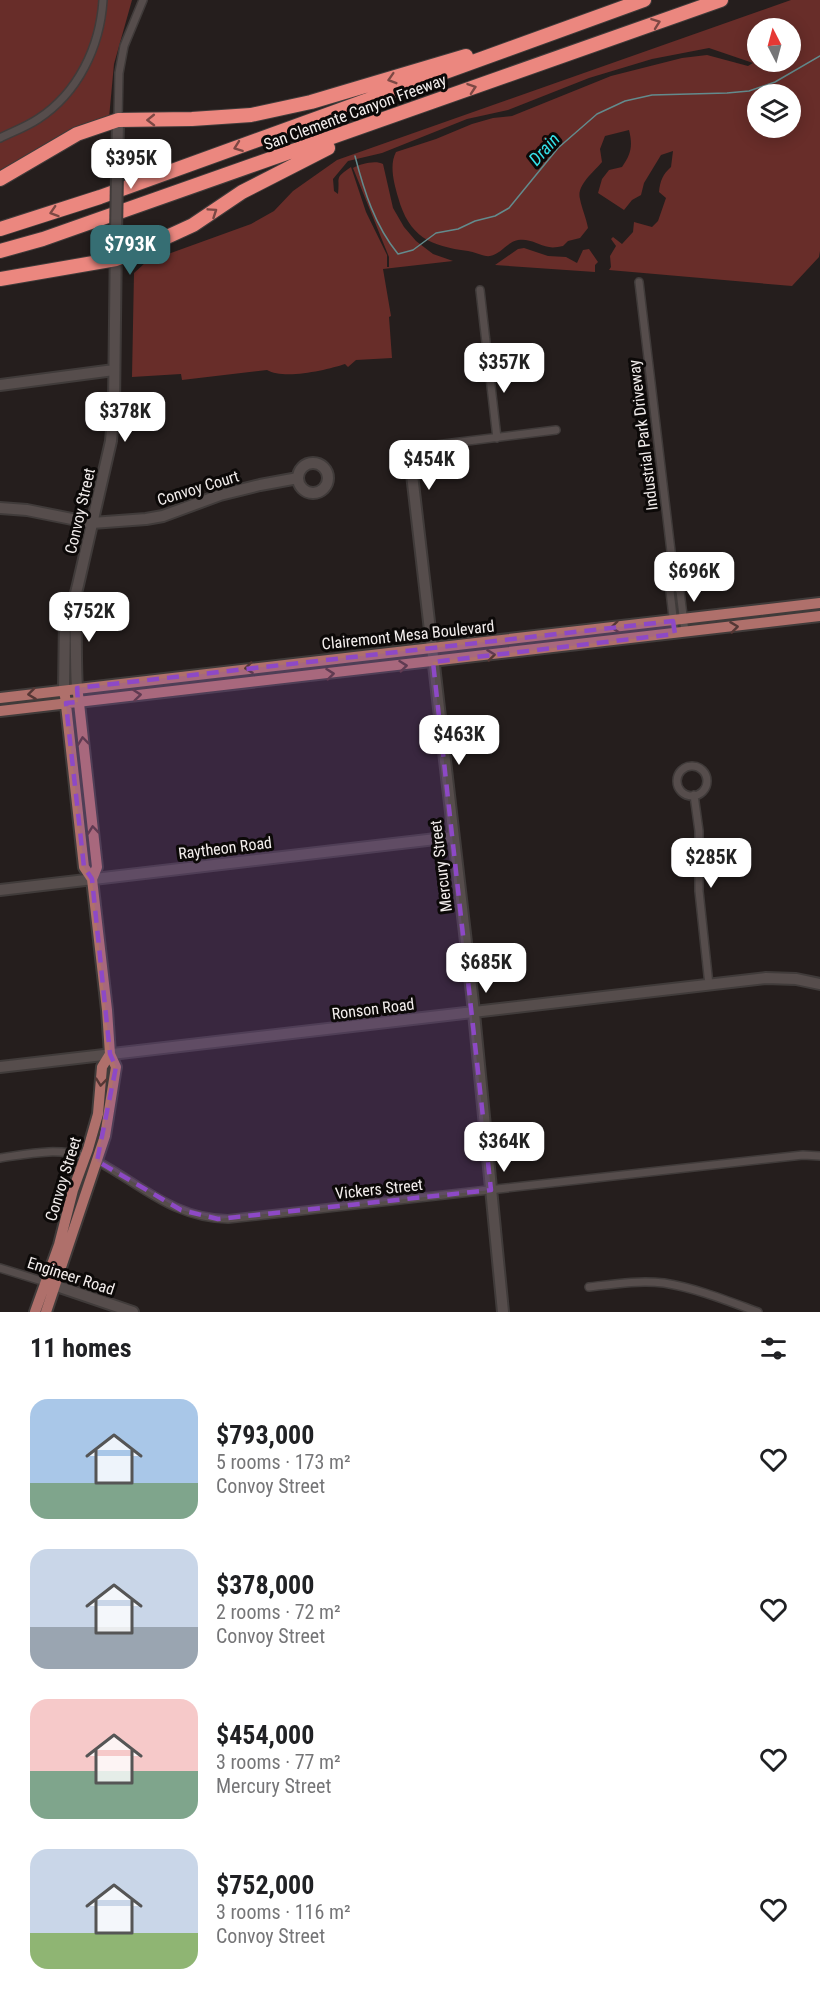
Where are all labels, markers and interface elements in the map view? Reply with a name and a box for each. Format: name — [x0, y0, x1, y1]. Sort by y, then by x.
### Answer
one-way arrow — [650, 18, 661, 31]
north arrow — [747, 18, 801, 72]
map controls — [747, 18, 801, 138]
street label: San Clemente Canyon Freeway — [261, 70, 449, 154]
one-way arrow — [387, 71, 397, 84]
one-way arrow — [466, 82, 477, 95]
button: layers — [747, 84, 801, 138]
one-way arrow — [147, 113, 156, 126]
water label: Drain — [524, 129, 564, 169]
pin: $395K — [89, 139, 173, 190]
one-way arrow — [233, 140, 243, 153]
text: $395K — [105, 146, 157, 170]
one-way arrow — [49, 205, 60, 217]
one-way arrow — [206, 208, 217, 219]
pin: $793K — [88, 225, 172, 276]
text: $793K — [104, 232, 156, 256]
pin: $357K — [462, 343, 546, 394]
text: $357K — [478, 350, 530, 374]
street label: Industrial Park Driveway — [624, 358, 662, 511]
pin: $378K — [83, 392, 167, 443]
text: $378K — [99, 399, 151, 423]
pin: $454K — [387, 440, 471, 491]
text: $454K — [403, 447, 455, 471]
street label: Convoy Street — [61, 466, 99, 556]
street label: Convoy Court — [155, 466, 242, 509]
pin: $696K — [652, 552, 736, 603]
text: $696K — [668, 559, 720, 583]
pin: $752K — [47, 592, 131, 643]
text: $752K — [63, 599, 115, 623]
street label: Clairemont Mesa Boulevard — [321, 616, 495, 654]
one-way arrow — [610, 621, 619, 633]
one-way arrow — [729, 621, 738, 633]
one-way arrow — [487, 649, 496, 662]
one-way arrow — [398, 660, 407, 672]
one-way arrow — [245, 661, 254, 674]
one-way arrow — [326, 668, 335, 680]
one-way arrow — [28, 688, 37, 700]
one-way arrow — [132, 690, 141, 702]
pin: $463K — [417, 715, 501, 766]
text: $463K — [433, 722, 485, 746]
one-way arrow — [78, 737, 90, 746]
street label: Mercury Street — [426, 819, 456, 913]
one-way arrow — [87, 826, 100, 835]
street label: Raytheon Road — [177, 833, 273, 863]
pin: $285K — [669, 838, 753, 889]
text: $285K — [685, 845, 737, 869]
pin: $685K — [444, 943, 528, 994]
text: $685K — [460, 950, 512, 974]
street label: Ronson Road — [331, 995, 415, 1023]
one-way arrow — [95, 1077, 108, 1086]
pin: $364K — [462, 1122, 546, 1173]
text: $364K — [478, 1129, 530, 1153]
street label: Convoy Street — [41, 1134, 85, 1224]
street label: Vickers Street — [334, 1175, 424, 1203]
street label: Engineer Road — [25, 1253, 117, 1299]
icon: filters — [757, 1332, 790, 1365]
text: 11 homes — [30, 1333, 132, 1363]
text: $793,000 — [216, 1420, 314, 1450]
icon: home — [78, 1423, 150, 1495]
icon: heart — [757, 1443, 790, 1476]
text: 5 rooms · 173 m² — [216, 1450, 351, 1474]
text: Convoy Street — [216, 1474, 325, 1498]
text: $378,000 — [216, 1570, 314, 1600]
icon: home — [78, 1573, 150, 1645]
icon: heart — [757, 1593, 790, 1626]
text: 2 rooms · 72 m² — [216, 1600, 341, 1624]
text: Convoy Street — [216, 1624, 325, 1648]
text: $454,000 — [216, 1720, 314, 1750]
icon: home — [78, 1723, 150, 1795]
icon: heart — [757, 1743, 790, 1776]
text: 3 rooms · 77 m² — [216, 1750, 341, 1774]
text: Mercury Street — [216, 1774, 331, 1798]
text: $752,000 — [216, 1870, 314, 1900]
icon: home — [78, 1873, 150, 1945]
icon: heart — [757, 1893, 790, 1926]
text: 3 rooms · 116 m² — [216, 1900, 351, 1924]
text: Convoy Street — [216, 1924, 325, 1948]

